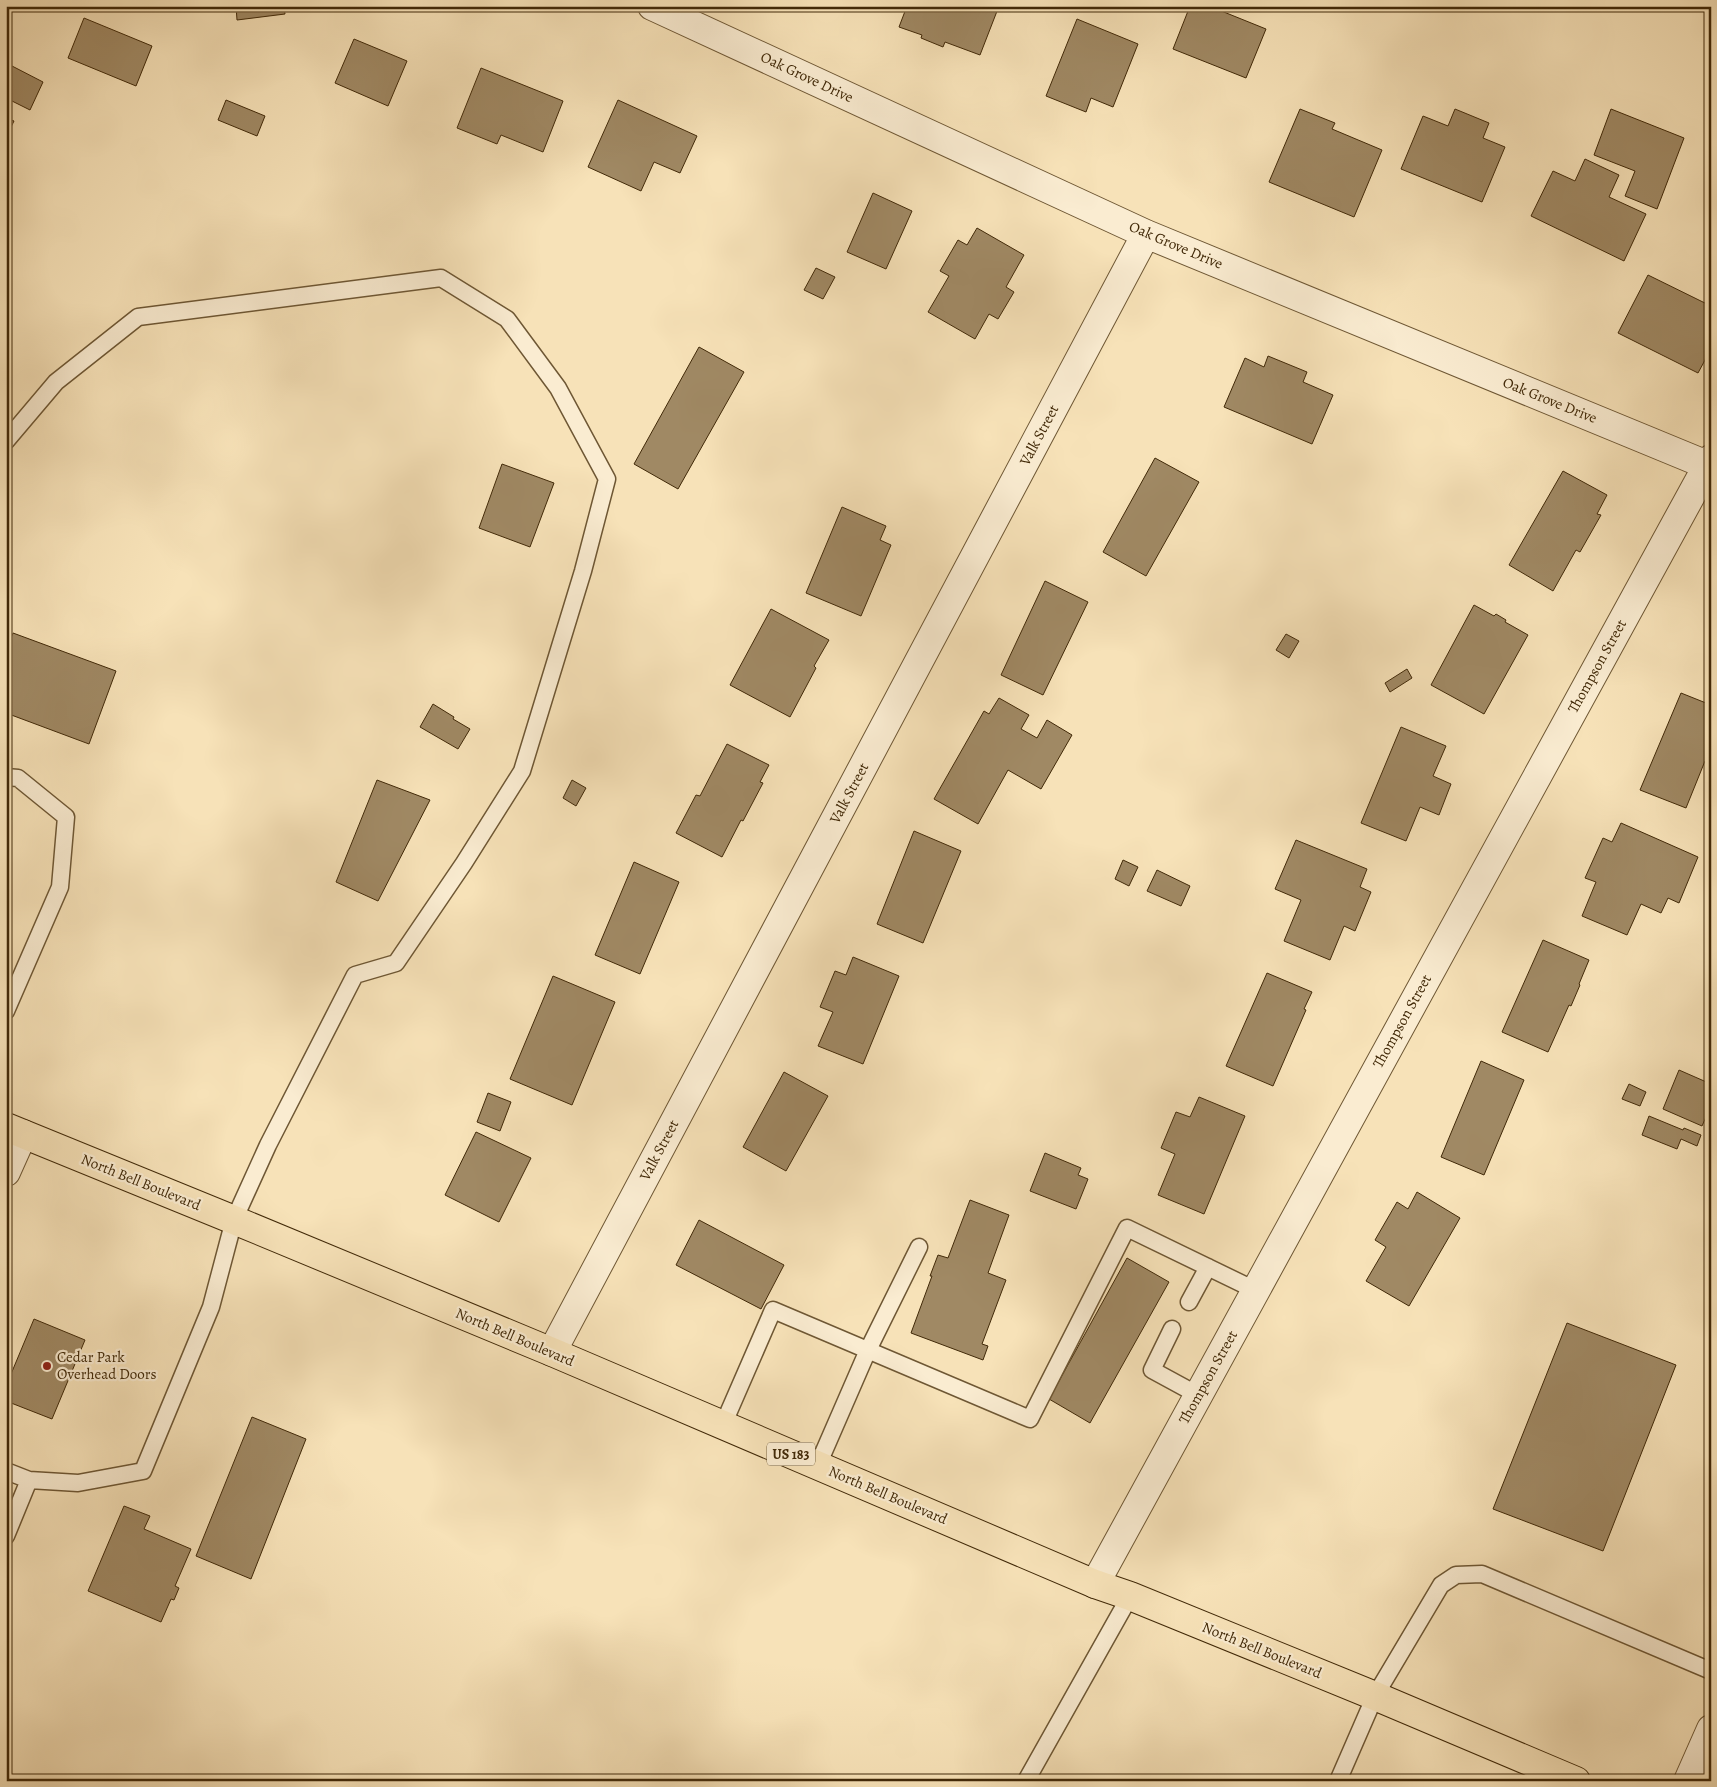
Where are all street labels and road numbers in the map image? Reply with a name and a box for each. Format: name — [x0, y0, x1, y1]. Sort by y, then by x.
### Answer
street label: Oak Grove Drive — [757, 47, 857, 107]
street label: Oak Grove Drive — [1126, 216, 1226, 274]
street label: Oak Grove Drive — [1500, 372, 1600, 428]
street label: Valk Street — [1014, 401, 1063, 470]
street label: Thompson Street — [1563, 615, 1631, 716]
street label: Valk Street — [824, 759, 873, 828]
street label: Thompson Street — [1368, 970, 1436, 1071]
street label: Valk Street — [634, 1116, 683, 1185]
street label: North Bell Boulevard — [78, 1149, 205, 1215]
street label: North Bell Boulevard — [453, 1303, 578, 1371]
street label: Thompson Street — [1174, 1326, 1242, 1427]
road number: US 183 — [767, 1442, 815, 1466]
street label: North Bell Boulevard — [826, 1461, 951, 1529]
street label: North Bell Boulevard — [1199, 1617, 1326, 1683]

